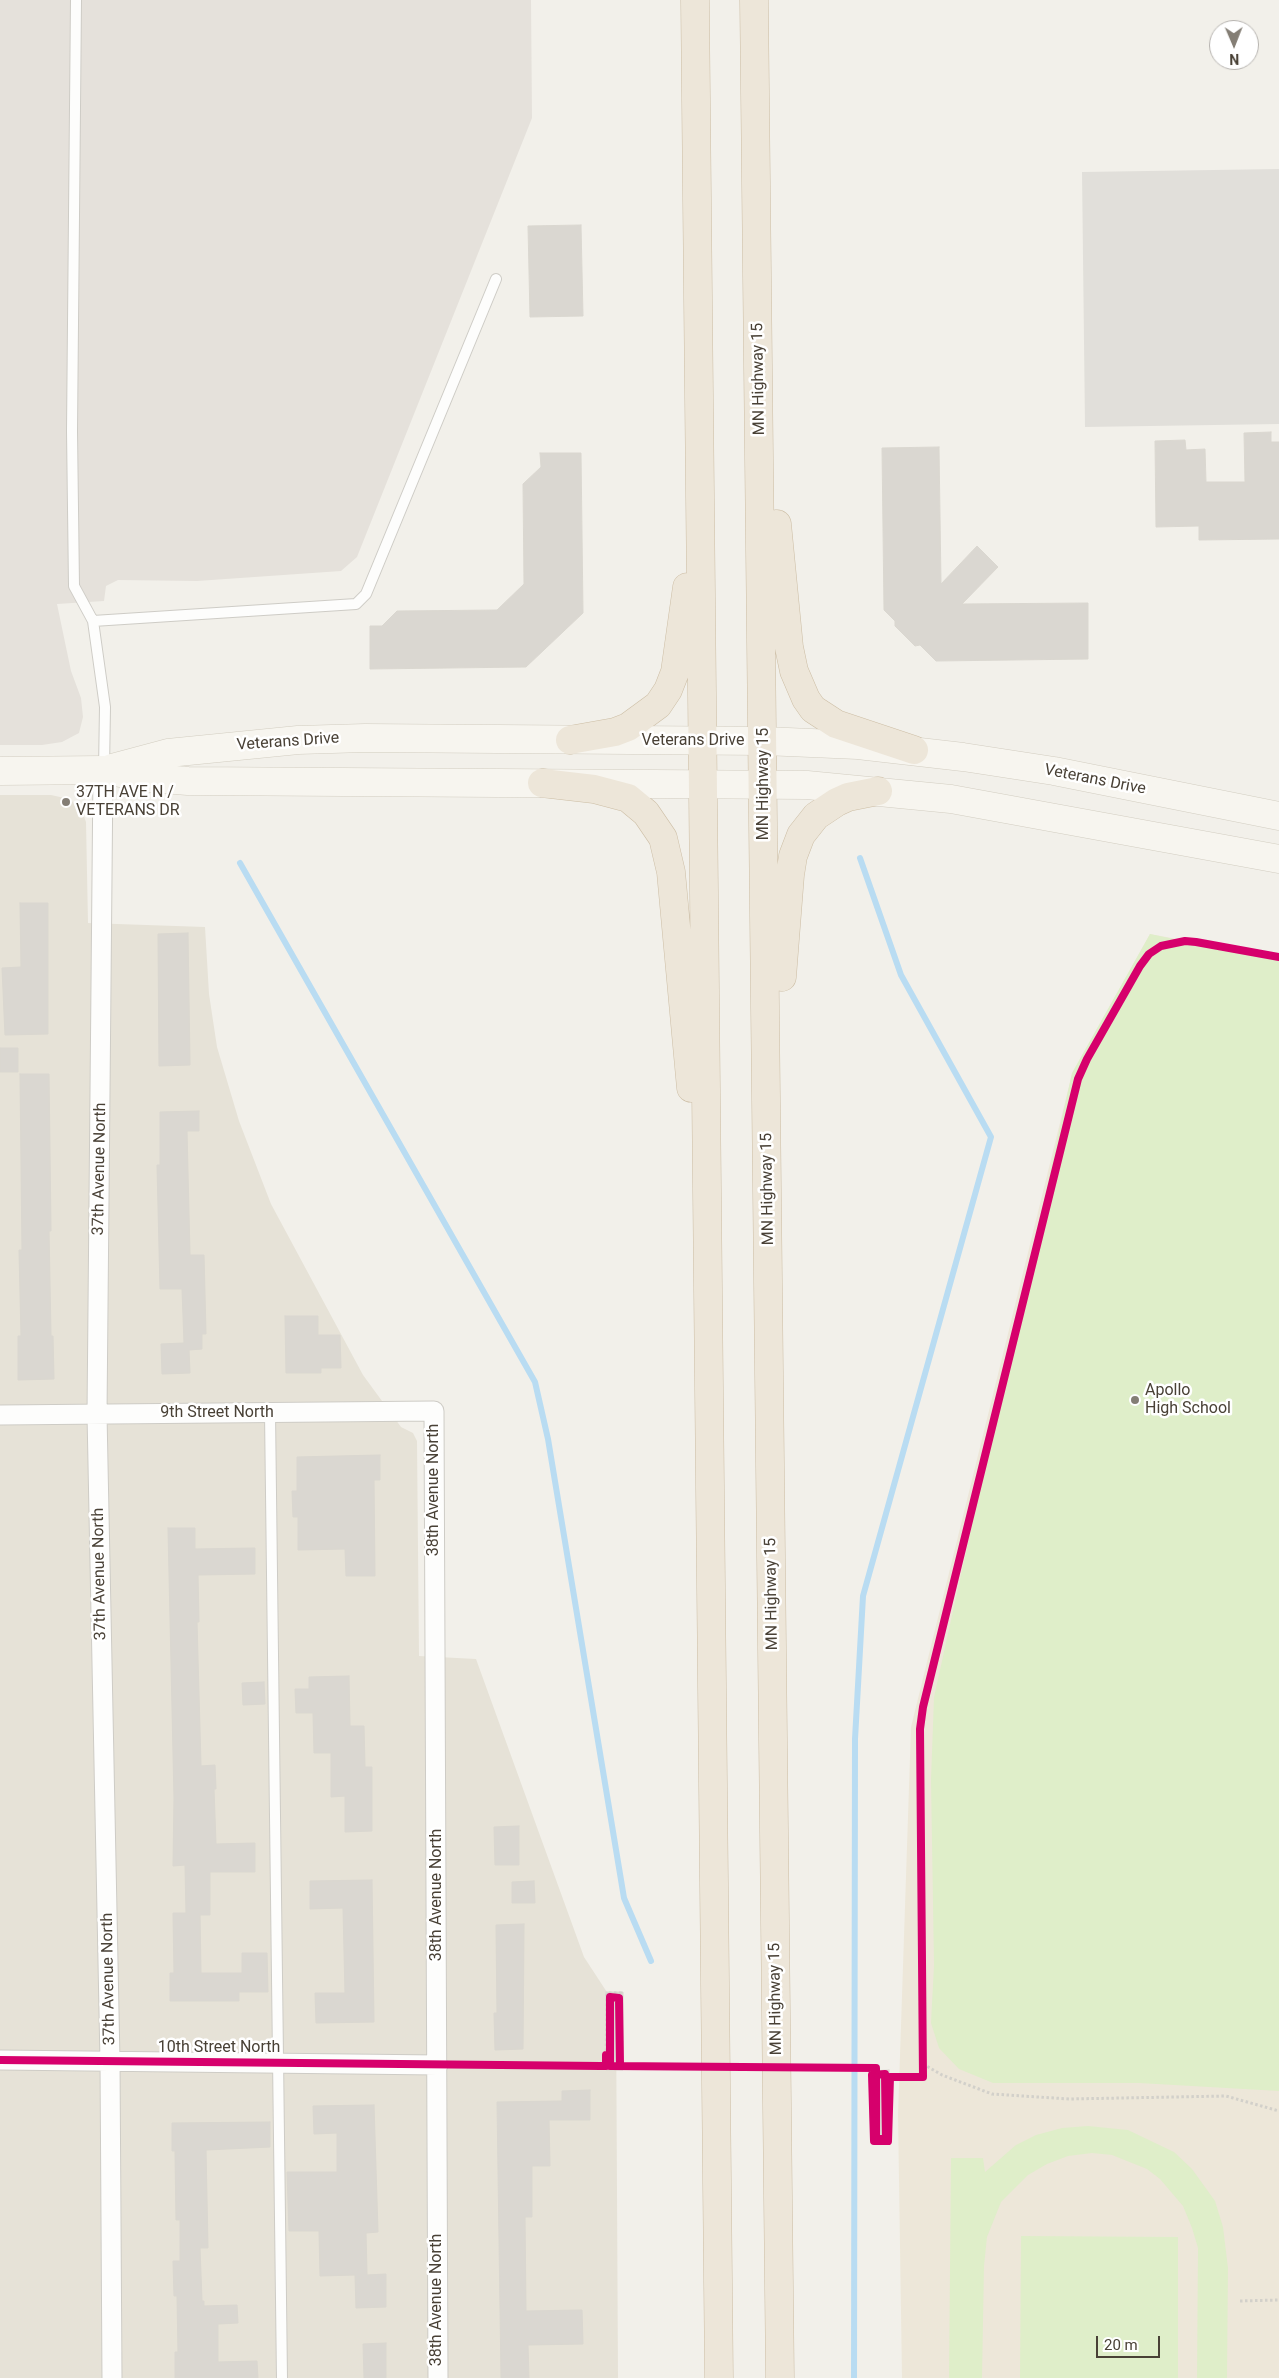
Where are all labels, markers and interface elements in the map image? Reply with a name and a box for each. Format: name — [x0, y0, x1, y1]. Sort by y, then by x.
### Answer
north arrow — [1209, 20, 1259, 70]
text: N — [1229, 51, 1239, 67]
street label: MN Highway 15 — [748, 323, 770, 435]
street label: MN Highway 15 — [754, 728, 774, 840]
street label: Veterans Drive — [236, 729, 340, 755]
street label: Veterans Drive — [642, 731, 744, 751]
street label: Veterans Drive — [1043, 761, 1147, 799]
place label: 37TH AVE N / VETERANS DR — [76, 783, 180, 821]
marker: 37TH AVE N / VETERANS DR — [60, 796, 72, 808]
street label: 37th Avenue North — [89, 1102, 111, 1236]
street label: MN Highway 15 — [757, 1133, 779, 1245]
place label: Apollo High School — [1145, 1381, 1231, 1419]
marker: Apollo High School — [1129, 1394, 1141, 1406]
street label: 9th Street North — [160, 1403, 274, 1423]
street label: 38th Avenue North — [424, 1424, 444, 1556]
street label: 37th Avenue North — [89, 1507, 111, 1641]
street label: MN Highway 15 — [761, 1538, 783, 1650]
street label: 38th Avenue North — [427, 1829, 447, 1961]
street label: 37th Avenue North — [98, 1912, 120, 2046]
street label: MN Highway 15 — [765, 1943, 787, 2055]
street label: 10th Street North — [158, 2038, 280, 2058]
street label: 38th Avenue North — [427, 2234, 447, 2366]
scale bar — [1099, 2326, 1163, 2358]
text: 20 m — [1104, 2336, 1138, 2354]

